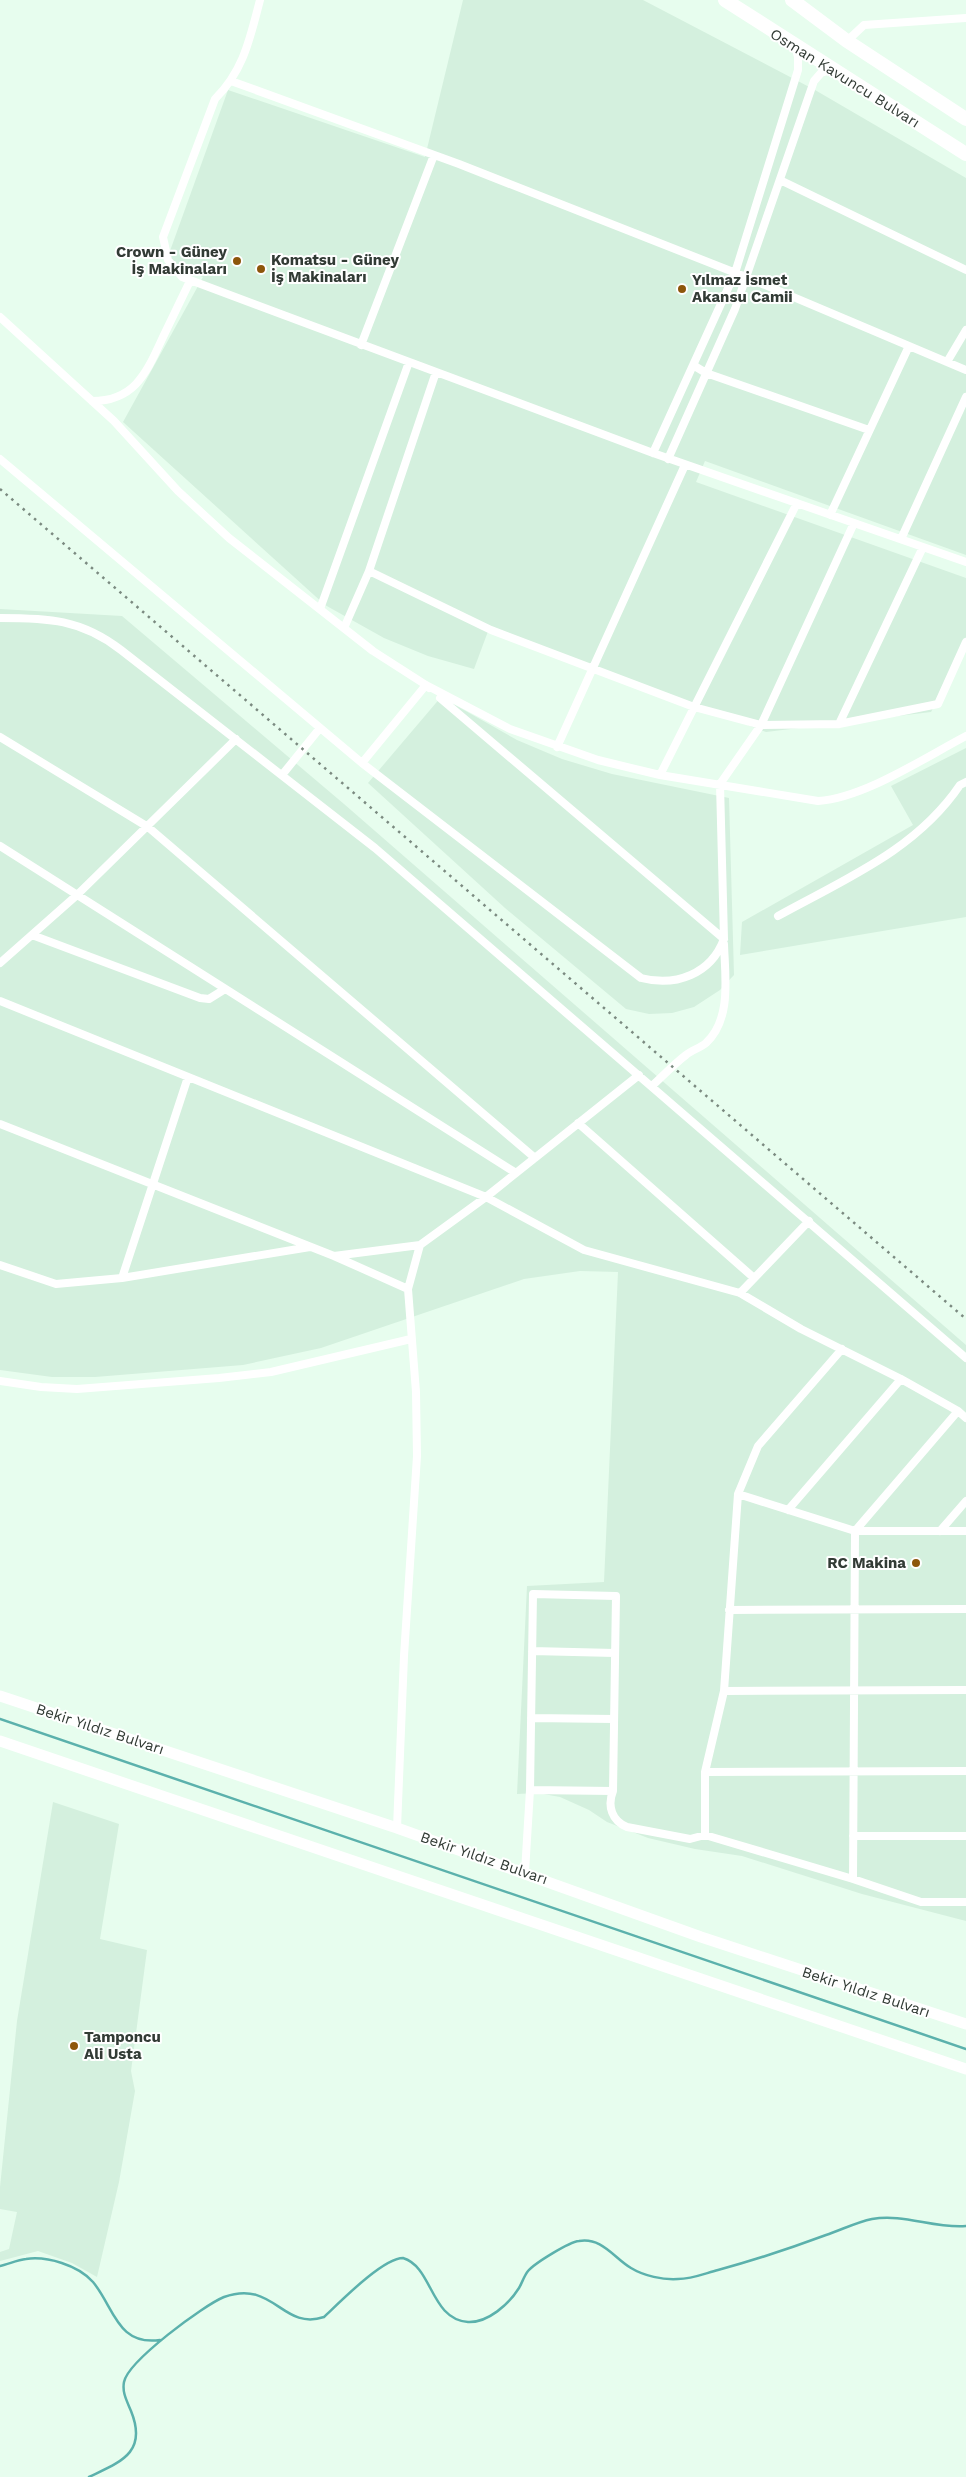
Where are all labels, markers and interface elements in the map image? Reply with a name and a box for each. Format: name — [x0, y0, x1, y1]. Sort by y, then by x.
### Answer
street label: Osman Kavuncu Bulvarı — [767, 25, 923, 131]
place label: Crown - Güney İş Makinaları — [116, 243, 228, 278]
place label: Komatsu - Güney İş Makinaları — [271, 251, 399, 286]
marker: Crown - Güney İş Makinaları — [231, 255, 243, 267]
marker: Komatsu - Güney İş Makinaları — [255, 263, 267, 275]
place label: Yılmaz İsmet Akansu Camii — [692, 271, 793, 306]
marker: Yılmaz İsmet Akansu Camii — [676, 283, 688, 295]
place label: RC Makina — [827, 1554, 906, 1572]
marker: RC Makina — [910, 1557, 922, 1569]
street label: Bekir Yıldız Bulvarı — [34, 1700, 166, 1758]
street label: Bekir Yıldız Bulvarı — [418, 1828, 550, 1888]
street label: Bekir Yıldız Bulvarı — [800, 1963, 932, 2021]
place label: Tamponcu Ali Usta — [84, 2028, 161, 2063]
marker: Tamponcu Ali Usta — [68, 2040, 80, 2052]

